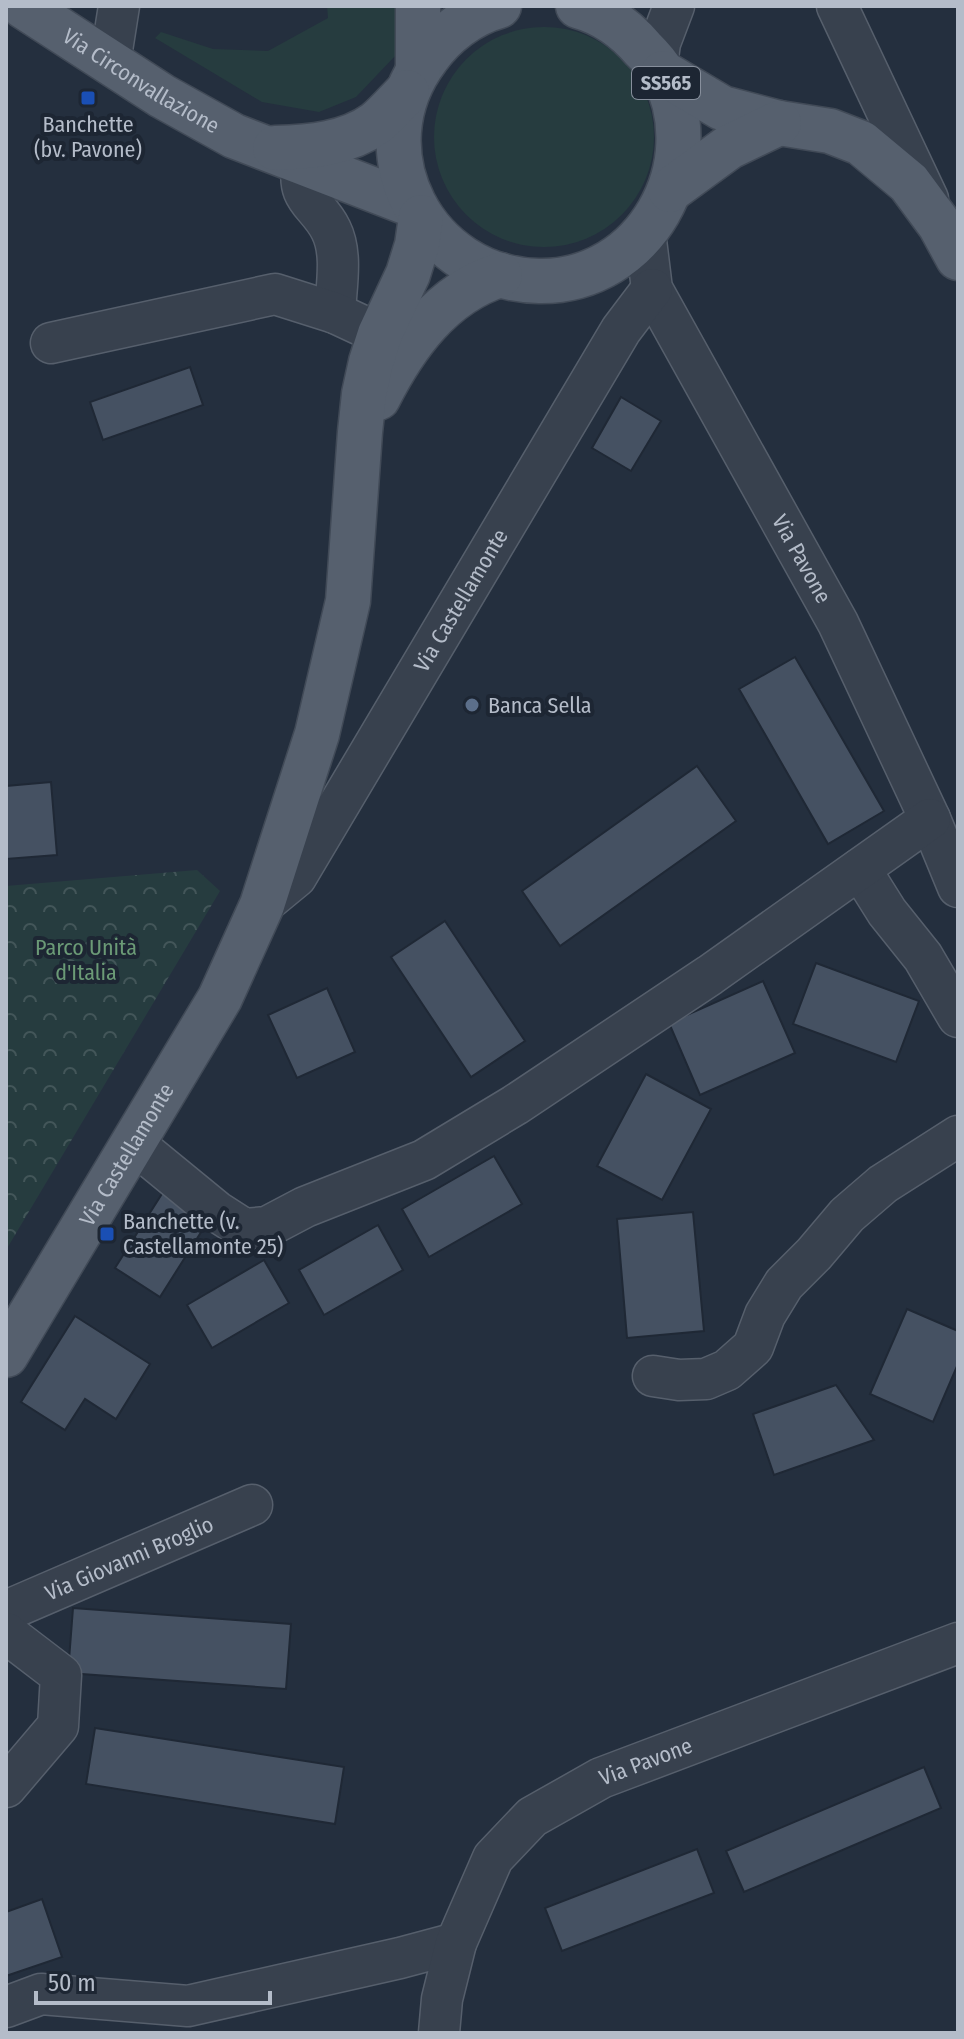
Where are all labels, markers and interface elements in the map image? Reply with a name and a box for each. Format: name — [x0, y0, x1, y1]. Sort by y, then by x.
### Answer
street label: Via Circonvallazione — [58, 22, 224, 139]
road number: SS565 — [632, 67, 700, 99]
marker: Banchette (bv. Pavone) — [79, 89, 97, 107]
place label: Banchette (bv. Pavone) — [34, 111, 142, 163]
street label: Via Pavone — [766, 510, 837, 608]
street label: Via Castellamonte — [408, 524, 514, 677]
place label: Banca Sella — [488, 692, 592, 719]
marker: Banca Sella — [463, 696, 481, 714]
park label: Parco Unità d'Italia — [35, 934, 137, 986]
street label: Via Castellamonte — [74, 1078, 180, 1231]
place label: Banchette (v. Castellamonte 25) — [123, 1208, 283, 1260]
marker: Banchette (v. Castellamonte 25) — [98, 1225, 116, 1243]
street label: Via Giovanni Broglio — [41, 1510, 217, 1607]
street label: Via Pavone — [595, 1732, 696, 1791]
scale bar — [36, 1955, 270, 2005]
text: 50 m — [48, 1969, 96, 1997]

